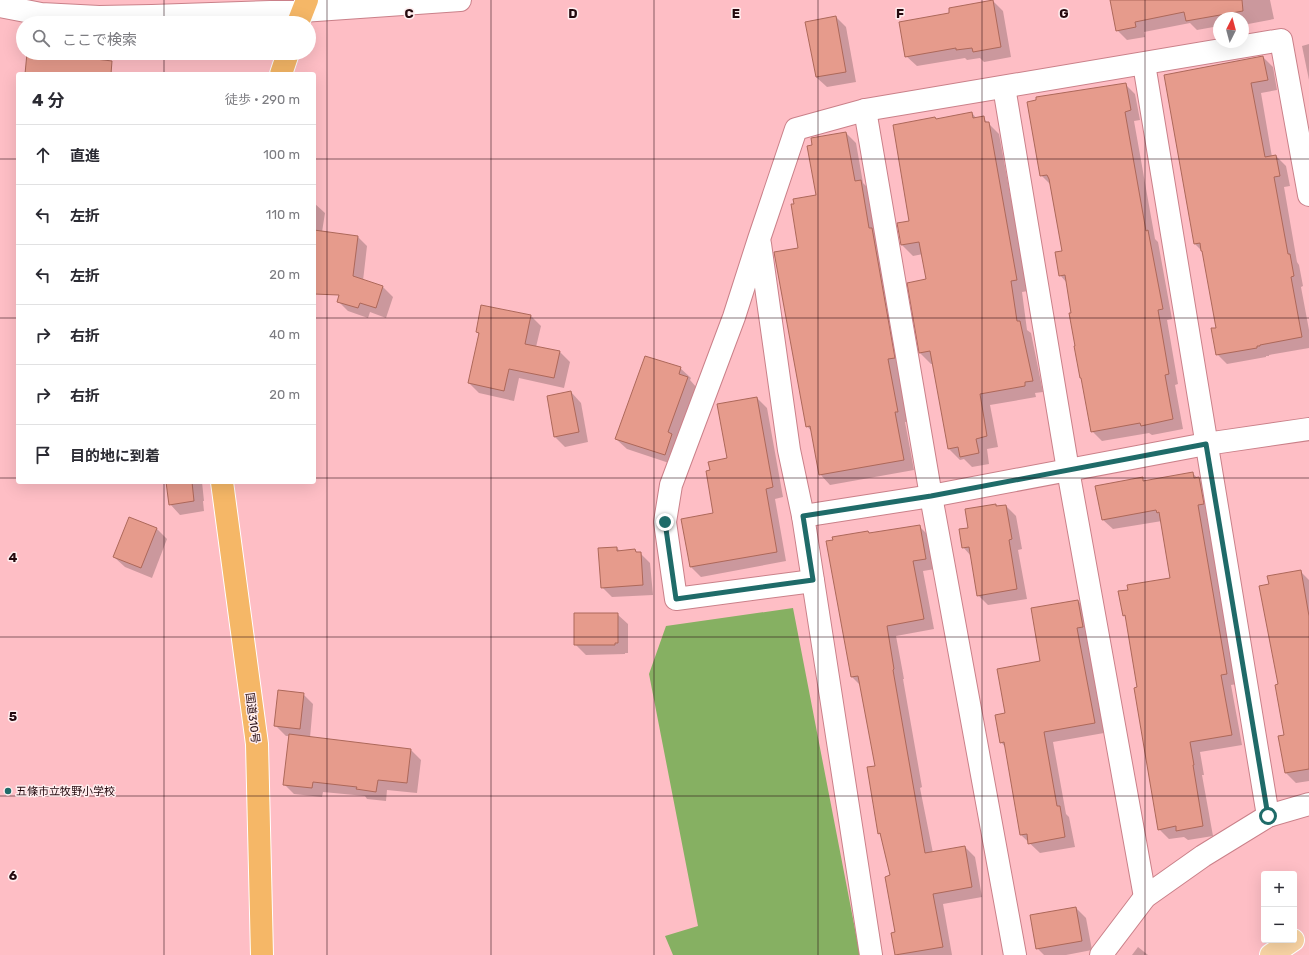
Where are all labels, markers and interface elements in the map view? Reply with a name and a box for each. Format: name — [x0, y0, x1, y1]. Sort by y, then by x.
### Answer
text: C — [404, 6, 414, 21]
text: D — [568, 6, 578, 21]
text: E — [732, 6, 740, 21]
text: F — [896, 6, 904, 21]
text: G — [1059, 6, 1069, 21]
north arrow — [1213, 12, 1249, 48]
search box — [16, 16, 316, 60]
icon: search — [30, 27, 52, 49]
text: ここで検索 — [62, 31, 137, 49]
text: 4 分 — [32, 90, 64, 110]
text: 徒歩 · 290 m — [225, 92, 300, 107]
icon: ahead — [32, 144, 54, 166]
text: 直進 — [70, 147, 100, 165]
text: 100 m — [263, 147, 300, 162]
icon: left — [32, 204, 54, 226]
text: 左折 — [70, 207, 100, 225]
text: 110 m — [266, 207, 300, 222]
icon: left — [32, 264, 54, 286]
text: 左折 — [70, 267, 100, 285]
text: 20 m — [269, 267, 300, 282]
icon: right — [32, 324, 54, 346]
text: 右折 — [70, 327, 100, 345]
text: 40 m — [269, 327, 300, 342]
icon: right — [32, 384, 54, 406]
text: 右折 — [70, 387, 100, 405]
text: 20 m — [269, 387, 300, 402]
icon: arrive — [32, 444, 54, 466]
text: 目的地に到着 — [70, 447, 160, 465]
route end — [656, 513, 674, 531]
text: 4 — [9, 550, 18, 565]
street label: 国道310号 — [243, 692, 262, 744]
text: 5 — [9, 709, 17, 724]
place label: 五條市立牧野小学校 — [16, 785, 115, 798]
marker: 五條市立牧野小学校 — [3, 786, 13, 796]
route start — [1259, 807, 1277, 825]
text: 6 — [9, 868, 18, 883]
map controls — [1261, 871, 1297, 943]
button: + — [1261, 871, 1297, 907]
button: − — [1261, 907, 1297, 943]

